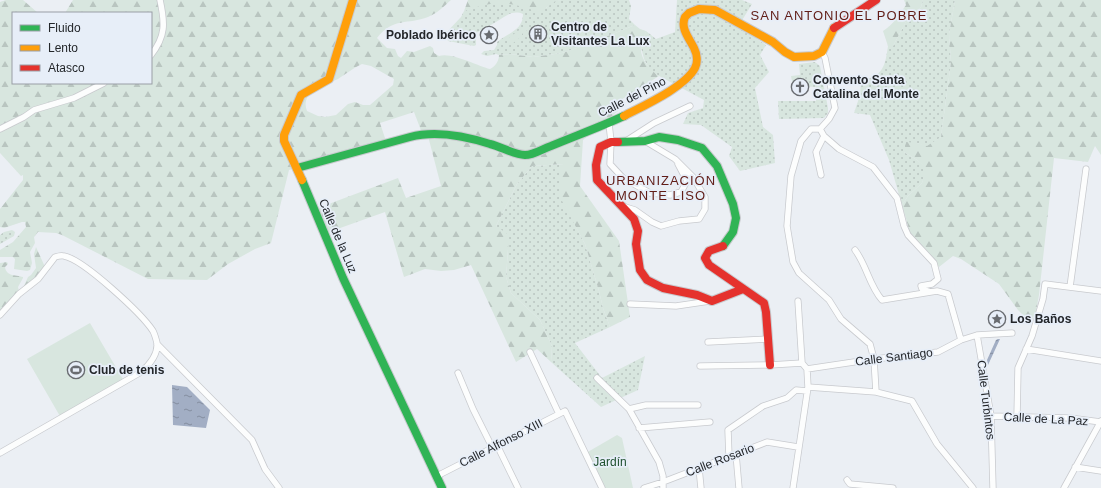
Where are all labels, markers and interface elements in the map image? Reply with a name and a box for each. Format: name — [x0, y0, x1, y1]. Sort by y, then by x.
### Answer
district label: SAN ANTONIO EL POBRE — [751, 8, 927, 23]
legend — [12, 12, 152, 84]
place label: Centro de Visitantes La Lux — [551, 20, 650, 48]
text: Fluido — [48, 21, 81, 35]
building icon: Centro de Visitantes La Lux — [528, 24, 548, 44]
place icon: Poblado Ibérico — [479, 25, 499, 45]
place label: Poblado Ibérico — [386, 28, 476, 42]
text: Lento — [48, 41, 78, 55]
text: Atasco — [48, 61, 85, 75]
place label: Convento Santa Catalina del Monte — [813, 73, 919, 101]
street label: Calle del Pino — [596, 74, 668, 120]
church icon: Convento Santa Catalina del Monte — [790, 77, 810, 97]
district label: URBANIZACIÓN MONTE LISO — [606, 173, 716, 203]
street label: Calle de la Luz — [316, 197, 360, 275]
place icon: Los Baños — [987, 309, 1007, 329]
place label: Los Baños — [1010, 312, 1072, 326]
street label: Calle Santiago — [854, 345, 934, 369]
street label: Calle Turbintos — [974, 359, 998, 441]
sports icon: Club de tenis — [66, 360, 86, 380]
place label: Club de tenis — [89, 363, 165, 377]
street label: Calle de La Paz — [1003, 410, 1089, 428]
street label: Calle Alfonso XIII — [457, 416, 545, 470]
street label: Calle Rosario — [684, 440, 756, 479]
park label: Jardín — [593, 455, 627, 469]

